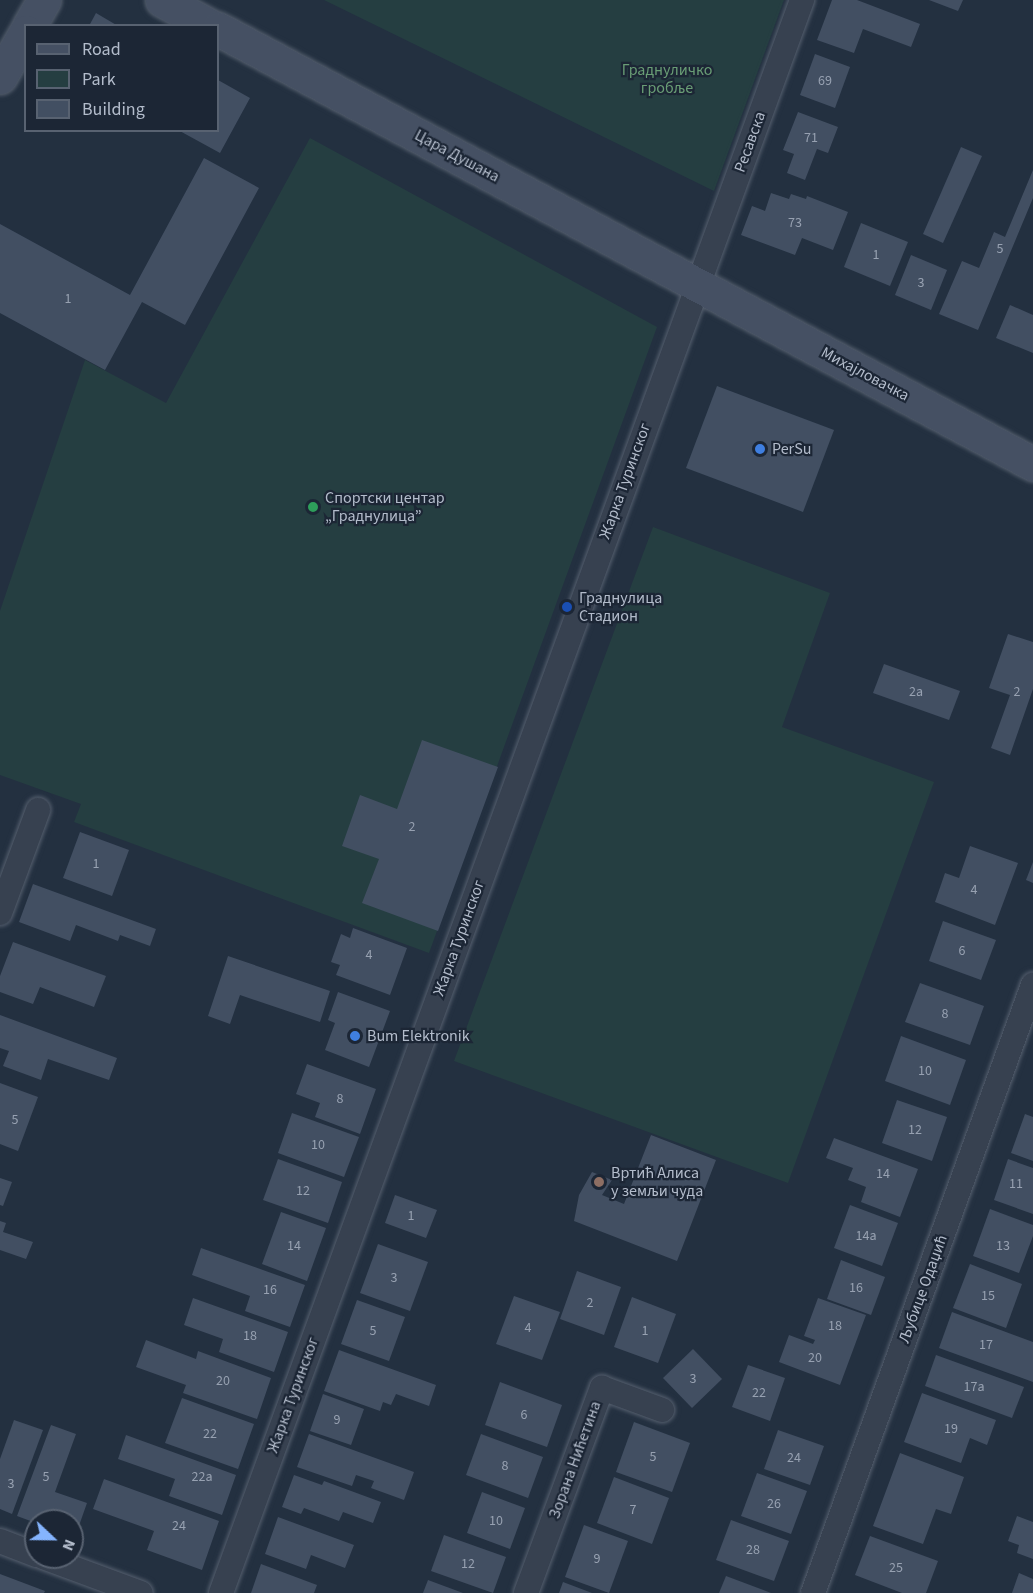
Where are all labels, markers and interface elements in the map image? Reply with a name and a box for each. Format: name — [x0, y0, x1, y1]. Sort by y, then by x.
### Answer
legend — [24, 24, 219, 132]
text: Road — [82, 37, 121, 62]
park label: Граднуличко гробље — [622, 60, 712, 98]
text: Park — [82, 67, 116, 92]
house number: 69 — [818, 73, 832, 89]
text: Building — [82, 97, 145, 122]
street label: Ресавска — [730, 109, 770, 175]
street label: Цара Душана — [411, 126, 503, 186]
house number: 71 — [804, 130, 818, 146]
house number: 73 — [788, 215, 802, 231]
house number: 5 — [997, 241, 1003, 257]
house number: 1 — [873, 247, 879, 263]
house number: 3 — [918, 275, 924, 291]
house number: 1 — [65, 291, 71, 307]
street label: Михајловачка — [818, 343, 912, 405]
street label: Жарка Туринског — [595, 420, 655, 542]
place label: PerSu — [772, 439, 811, 459]
marker: PerSu — [753, 442, 767, 456]
place label: Спортски центар „Граднулица” — [325, 488, 445, 526]
marker: Спортски центар „Граднулица” — [306, 500, 320, 514]
place label: Граднулица Стадион — [579, 588, 662, 626]
marker: Граднулица Стадион — [560, 600, 574, 614]
house number: 2a — [909, 684, 923, 700]
house number: 2 — [1014, 684, 1020, 700]
house number: 2 — [409, 819, 415, 835]
house number: 1 — [93, 856, 99, 872]
street label: Жарка Туринског — [429, 877, 489, 999]
house number: 4 — [971, 882, 977, 898]
house number: 6 — [959, 943, 965, 959]
house number: 4 — [366, 947, 372, 963]
house number: 8 — [942, 1006, 948, 1022]
place label: Bum Elektronik — [367, 1026, 470, 1046]
marker: Bum Elektronik — [348, 1029, 362, 1043]
house number: 10 — [918, 1063, 932, 1079]
house number: 8 — [337, 1091, 343, 1107]
house number: 5 — [12, 1112, 18, 1128]
house number: 12 — [908, 1122, 922, 1138]
house number: 10 — [311, 1137, 325, 1153]
place label: Вртић Алиса у земљи чуда — [611, 1163, 703, 1201]
house number: 14 — [876, 1166, 890, 1182]
marker: Вртић Алиса у земљи чуда — [592, 1175, 606, 1189]
house number: 11 — [1009, 1176, 1023, 1192]
house number: 12 — [296, 1183, 310, 1199]
house number: 1 — [408, 1208, 414, 1224]
house number: 14a — [856, 1228, 876, 1244]
street label: Љубице Одаџић — [895, 1232, 951, 1346]
house number: 14 — [287, 1238, 301, 1254]
house number: 13 — [996, 1238, 1010, 1254]
house number: 3 — [391, 1270, 397, 1286]
house number: 16 — [849, 1280, 863, 1296]
house number: 16 — [263, 1282, 277, 1298]
house number: 15 — [981, 1288, 995, 1304]
house number: 2 — [587, 1295, 593, 1311]
house number: 18 — [828, 1318, 842, 1334]
house number: 4 — [525, 1320, 531, 1336]
house number: 5 — [370, 1323, 376, 1339]
house number: 1 — [642, 1323, 648, 1339]
house number: 18 — [243, 1328, 257, 1344]
street label: Жарка Туринског — [263, 1334, 323, 1456]
house number: 17 — [979, 1337, 993, 1353]
house number: 20 — [808, 1350, 822, 1366]
house number: 3 — [690, 1371, 696, 1387]
house number: 20 — [216, 1373, 230, 1389]
house number: 17a — [964, 1379, 984, 1395]
house number: 22 — [752, 1385, 766, 1401]
street label: Зорана Нићетина — [545, 1399, 605, 1521]
house number: 6 — [521, 1407, 527, 1423]
house number: 9 — [334, 1412, 340, 1428]
house number: 19 — [944, 1421, 958, 1437]
house number: 22 — [203, 1426, 217, 1442]
house number: 5 — [650, 1449, 656, 1465]
house number: 24 — [787, 1450, 801, 1466]
house number: 8 — [502, 1458, 508, 1474]
house number: 5 — [43, 1469, 49, 1485]
house number: 22a — [192, 1469, 212, 1485]
house number: 3 — [8, 1476, 14, 1492]
house number: 26 — [767, 1496, 781, 1512]
house number: 7 — [630, 1502, 636, 1518]
north arrow — [24, 1509, 84, 1569]
house number: 10 — [489, 1513, 503, 1529]
house number: 24 — [172, 1518, 186, 1534]
text: N — [57, 1536, 81, 1554]
house number: 28 — [746, 1542, 760, 1558]
house number: 9 — [594, 1551, 600, 1567]
house number: 12 — [461, 1556, 475, 1572]
house number: 25 — [889, 1560, 903, 1576]

